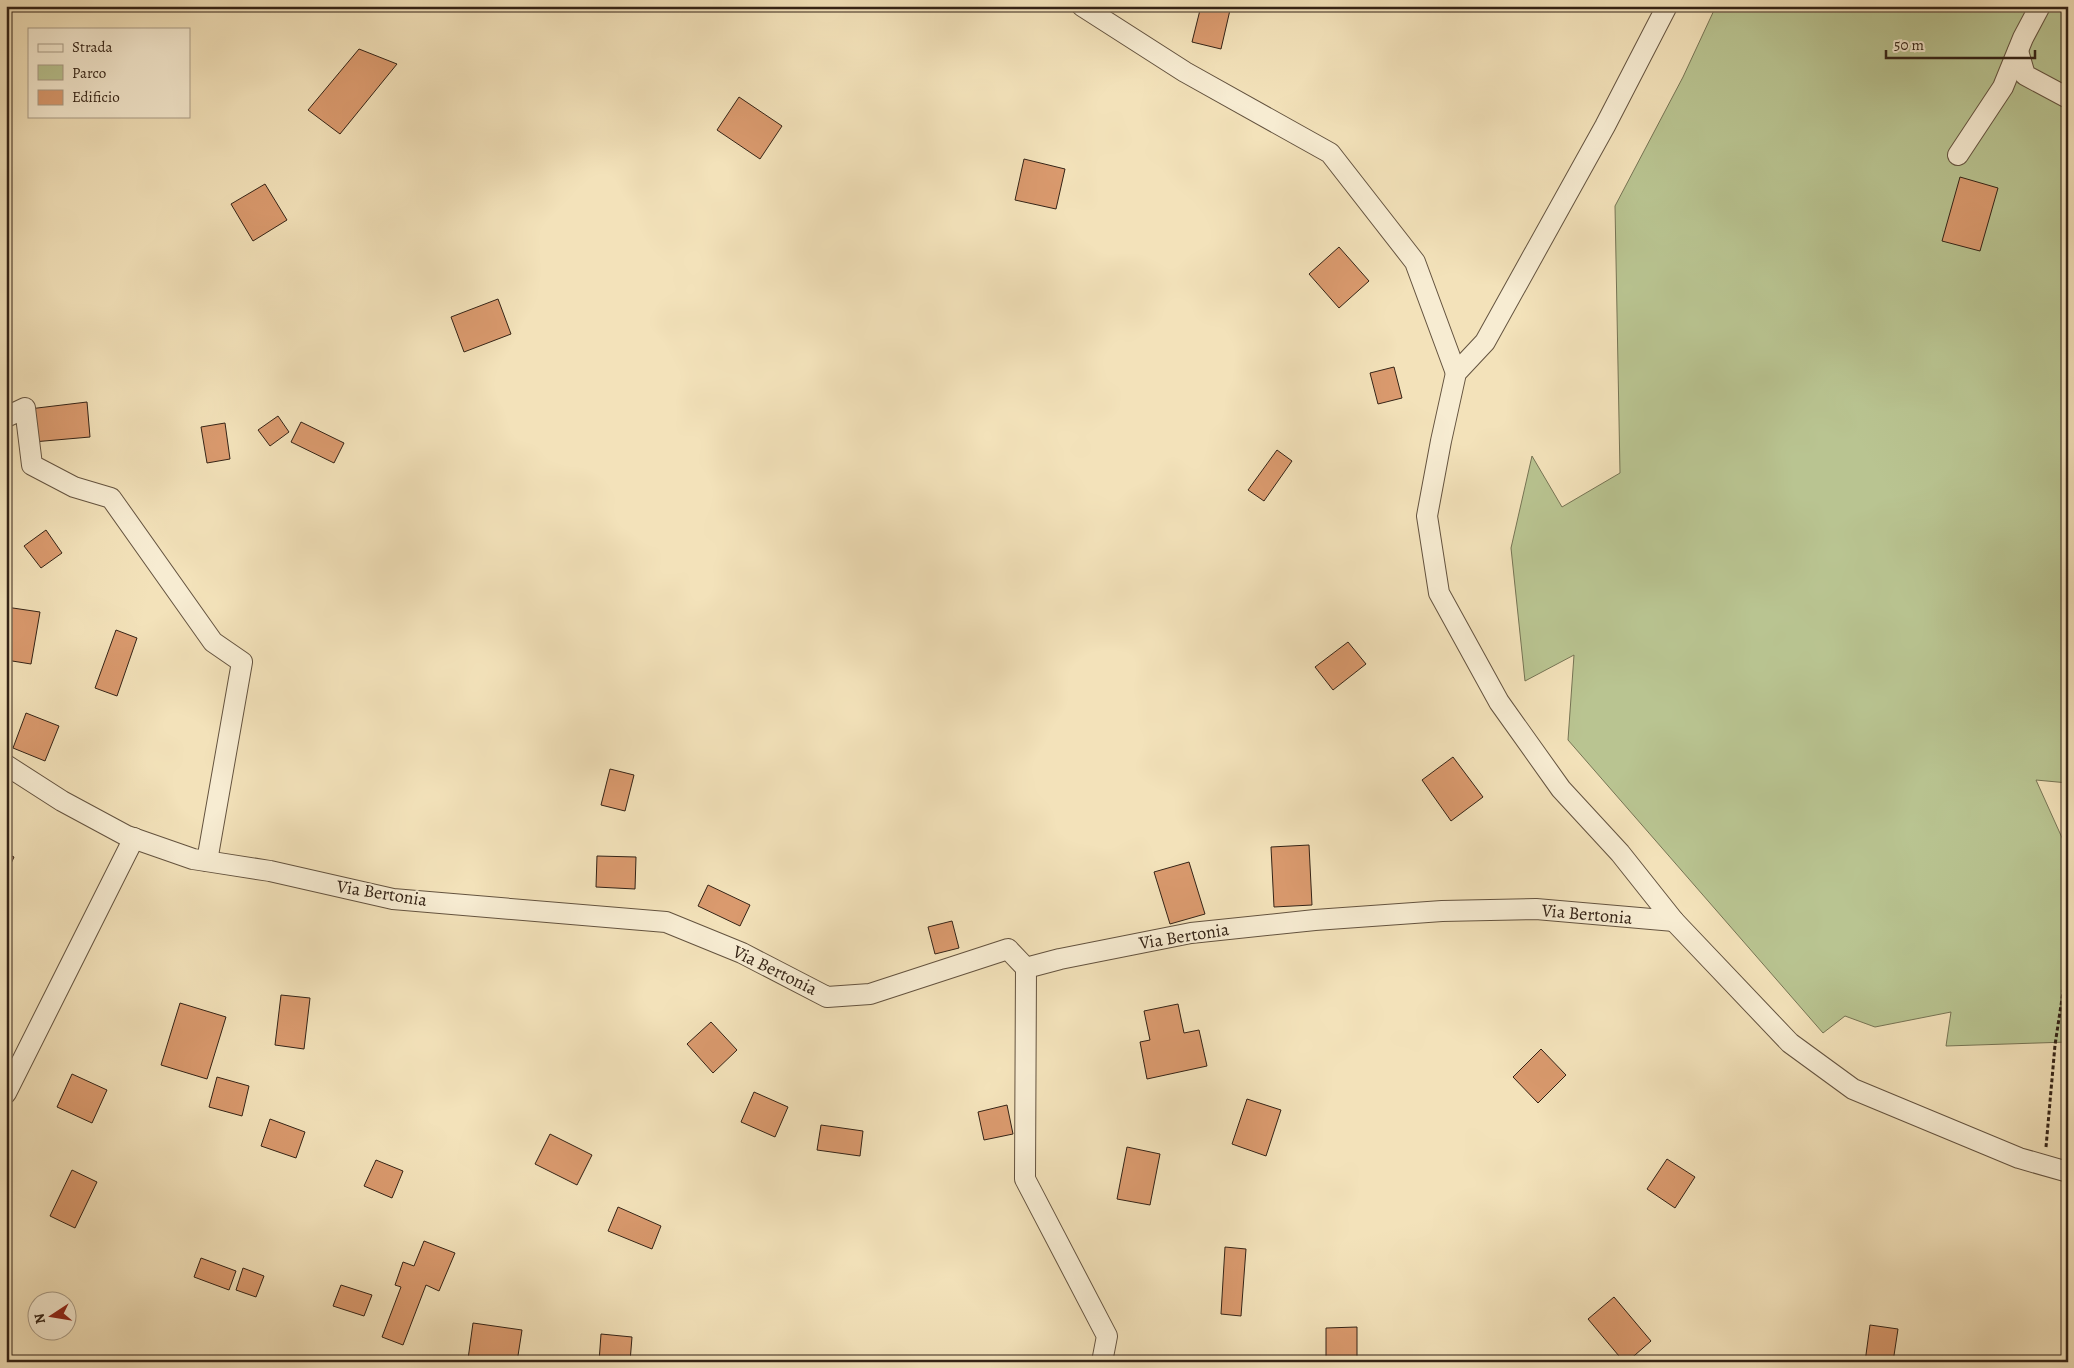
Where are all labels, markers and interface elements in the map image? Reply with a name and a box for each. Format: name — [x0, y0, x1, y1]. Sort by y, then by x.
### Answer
legend — [28, 28, 190, 118]
scale bar — [1886, 28, 2035, 60]
text: 50 m — [1894, 35, 1924, 55]
text: Strada — [72, 37, 113, 57]
text: Parco — [72, 63, 106, 83]
text: Edificio — [72, 87, 120, 107]
street label: Via Bertonia — [334, 874, 429, 912]
street label: Via Bertonia — [1540, 898, 1634, 930]
street label: Via Bertonia — [1136, 917, 1231, 955]
street label: Via Bertonia — [728, 939, 822, 1001]
north arrow — [28, 1290, 78, 1340]
text: N — [29, 1312, 50, 1326]

